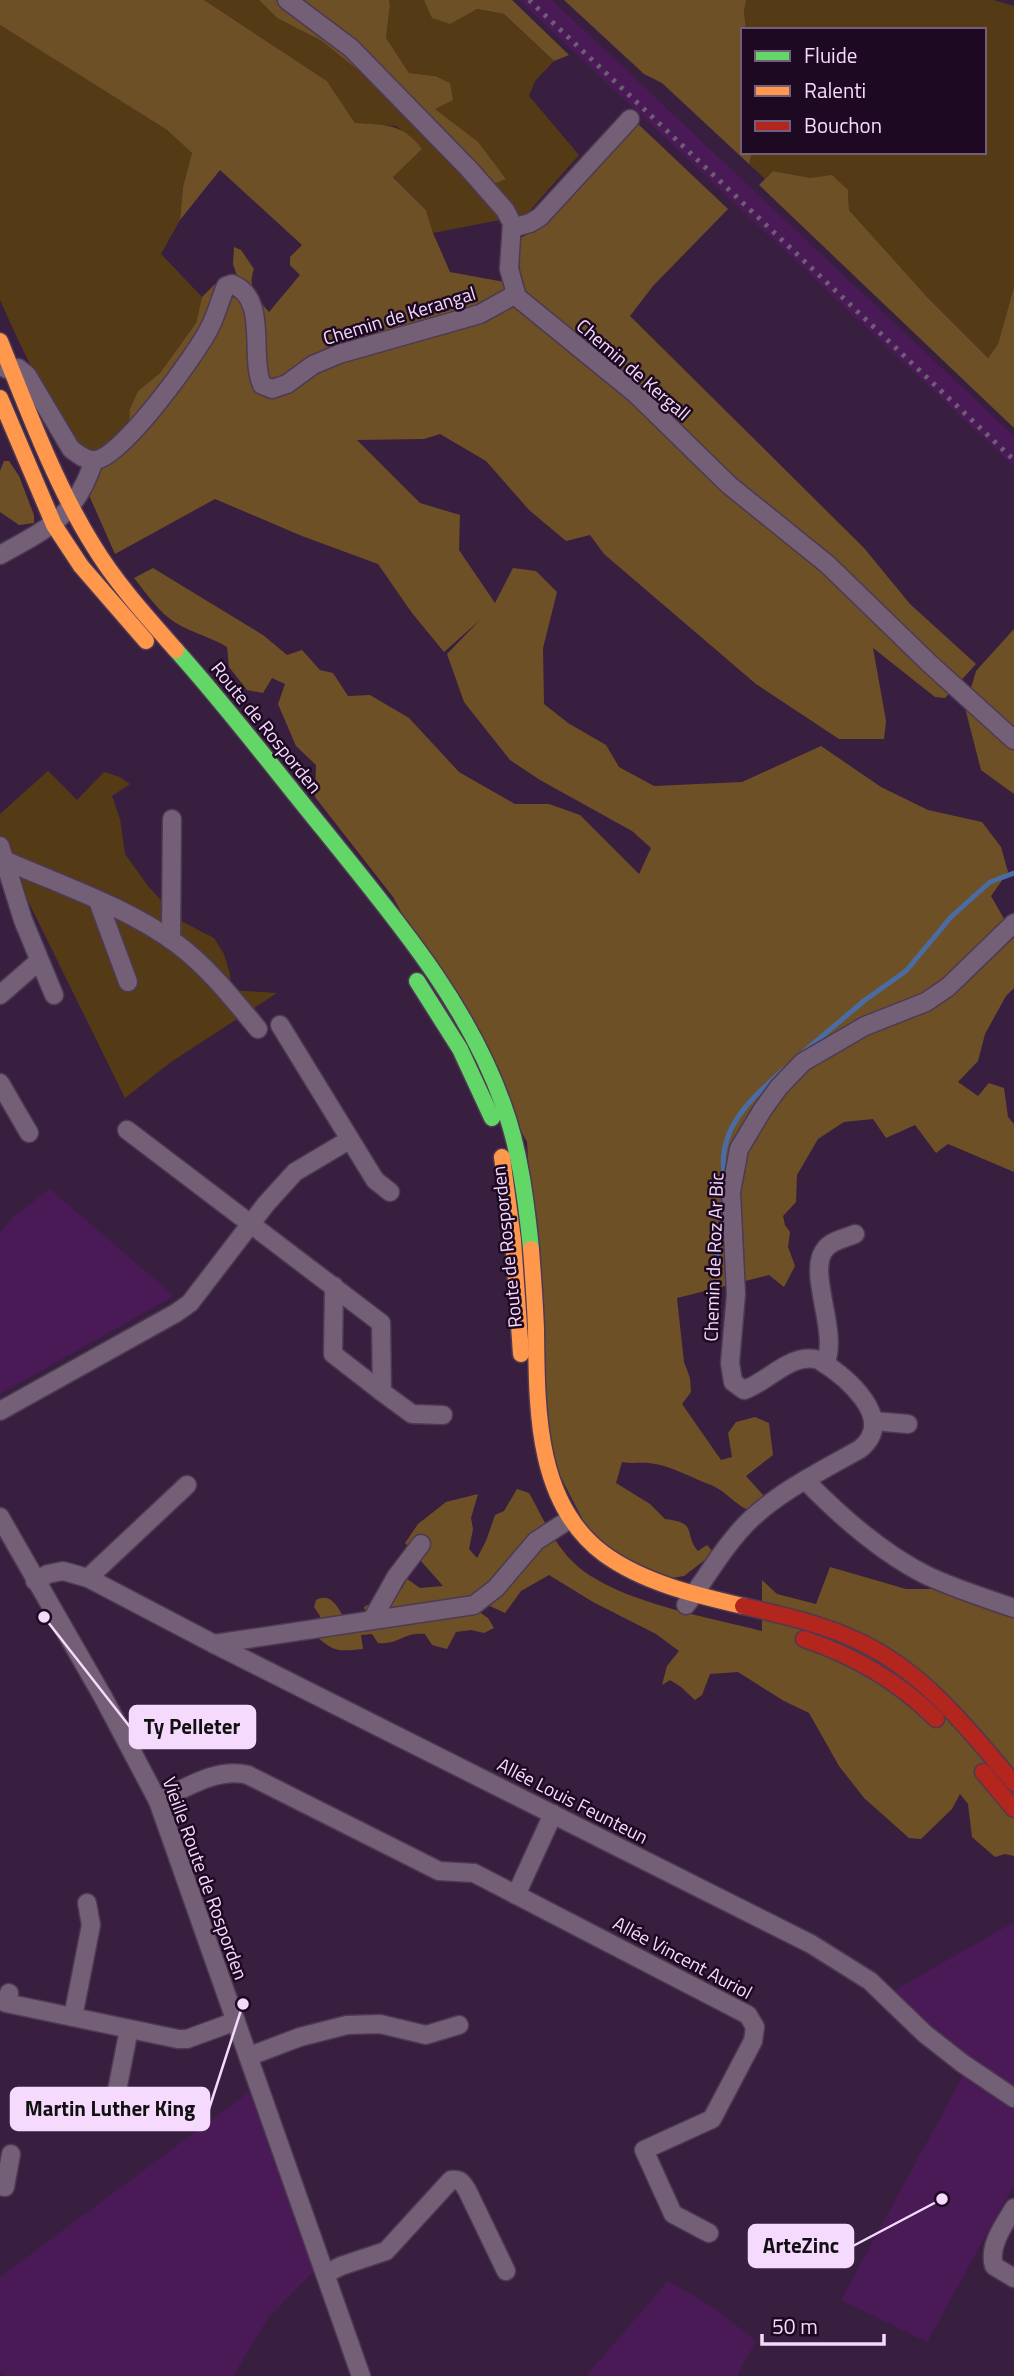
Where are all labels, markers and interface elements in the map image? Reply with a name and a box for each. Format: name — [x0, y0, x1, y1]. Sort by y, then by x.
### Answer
legend — [741, 28, 986, 154]
text: Fluide — [804, 39, 857, 71]
text: Ralenti — [804, 74, 866, 106]
text: Bouchon — [804, 109, 882, 141]
street label: Chemin de Kerangal — [319, 278, 479, 352]
street label: Chemin de Kergall — [571, 311, 697, 427]
street label: Route de Rosporden — [205, 655, 329, 799]
street label: Route de Rosporden — [483, 1165, 529, 1329]
street label: Chemin de Roz Ar Bic — [696, 1172, 730, 1342]
callout: Ty Pelleter — [130, 1706, 255, 1748]
text: Ty Pelleter — [144, 1710, 240, 1742]
street label: Allée Louis Feunteun — [493, 1749, 653, 1851]
street label: Vieille Route de Rosporden — [156, 1772, 256, 1984]
street label: Allée Vincent Auriol — [608, 1908, 758, 2006]
callout: Martin Luther King — [11, 2088, 209, 2130]
text: Martin Luther King — [25, 2092, 195, 2124]
callout: ArteZinc — [749, 2225, 853, 2267]
text: ArteZinc — [763, 2229, 839, 2261]
scale bar — [762, 2302, 884, 2346]
text: 50 m — [772, 2310, 818, 2342]

